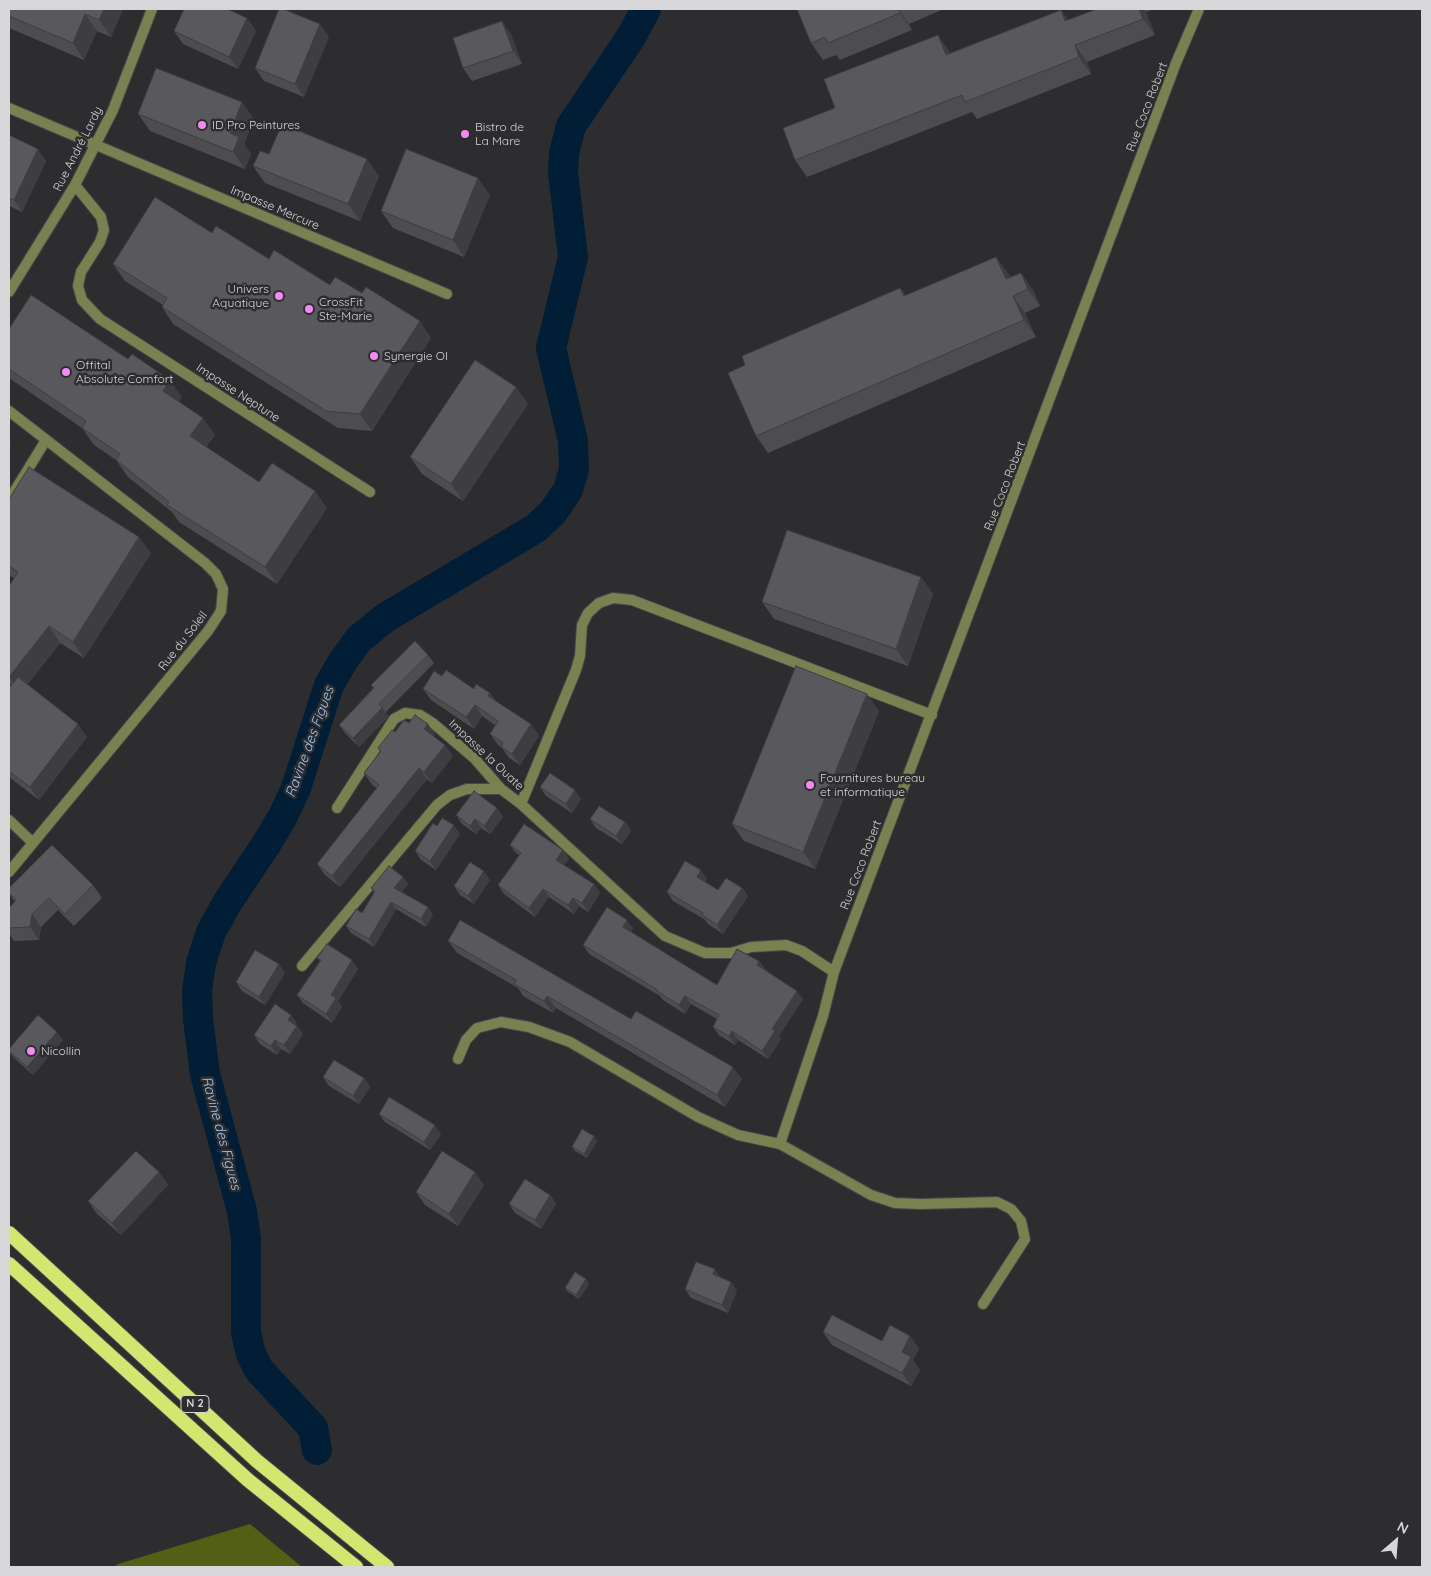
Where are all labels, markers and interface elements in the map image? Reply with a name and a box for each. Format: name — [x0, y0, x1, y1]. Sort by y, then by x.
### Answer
street label: Rue Coco Robert — [1123, 60, 1171, 154]
street label: Rue André Lardy — [50, 104, 106, 194]
place label: ID Pro Peintures — [212, 118, 300, 132]
marker: ID Pro Peintures — [196, 119, 208, 131]
place label: Bistro de La Mare — [475, 120, 524, 148]
marker: Bistro de La Mare — [459, 128, 471, 140]
street label: Impasse Mercure — [228, 183, 322, 233]
place label: Univers Aquatique — [212, 282, 269, 310]
marker: Univers Aquatique — [273, 290, 285, 302]
place label: CrossFit Ste-Marie — [319, 295, 372, 323]
marker: CrossFit Ste-Marie — [303, 303, 315, 315]
place label: Synergie OI — [384, 349, 448, 363]
marker: Synergie OI — [368, 350, 380, 362]
place label: Offital Absolute Comfort — [76, 358, 173, 386]
street label: Impasse Neptune — [193, 360, 283, 426]
marker: Offital Absolute Comfort — [60, 366, 72, 378]
street label: Rue Coco Robert — [981, 439, 1029, 533]
street label: Rue du Soleil — [155, 609, 211, 673]
water label: Ravine des Figues — [282, 684, 338, 800]
street label: Impasse la Ouate — [446, 717, 526, 793]
place label: Fournitures bureau et informatique — [820, 771, 925, 799]
marker: Fournitures bureau et informatique — [804, 779, 816, 791]
street label: Rue Coco Robert — [837, 818, 885, 912]
place label: Nicollin — [41, 1044, 81, 1058]
marker: Nicollin — [25, 1045, 37, 1057]
water label: Ravine des Figues — [198, 1074, 244, 1192]
road number: N 2 — [181, 1396, 209, 1412]
north arrow — [1371, 1516, 1421, 1566]
text: N — [1394, 1517, 1411, 1538]

